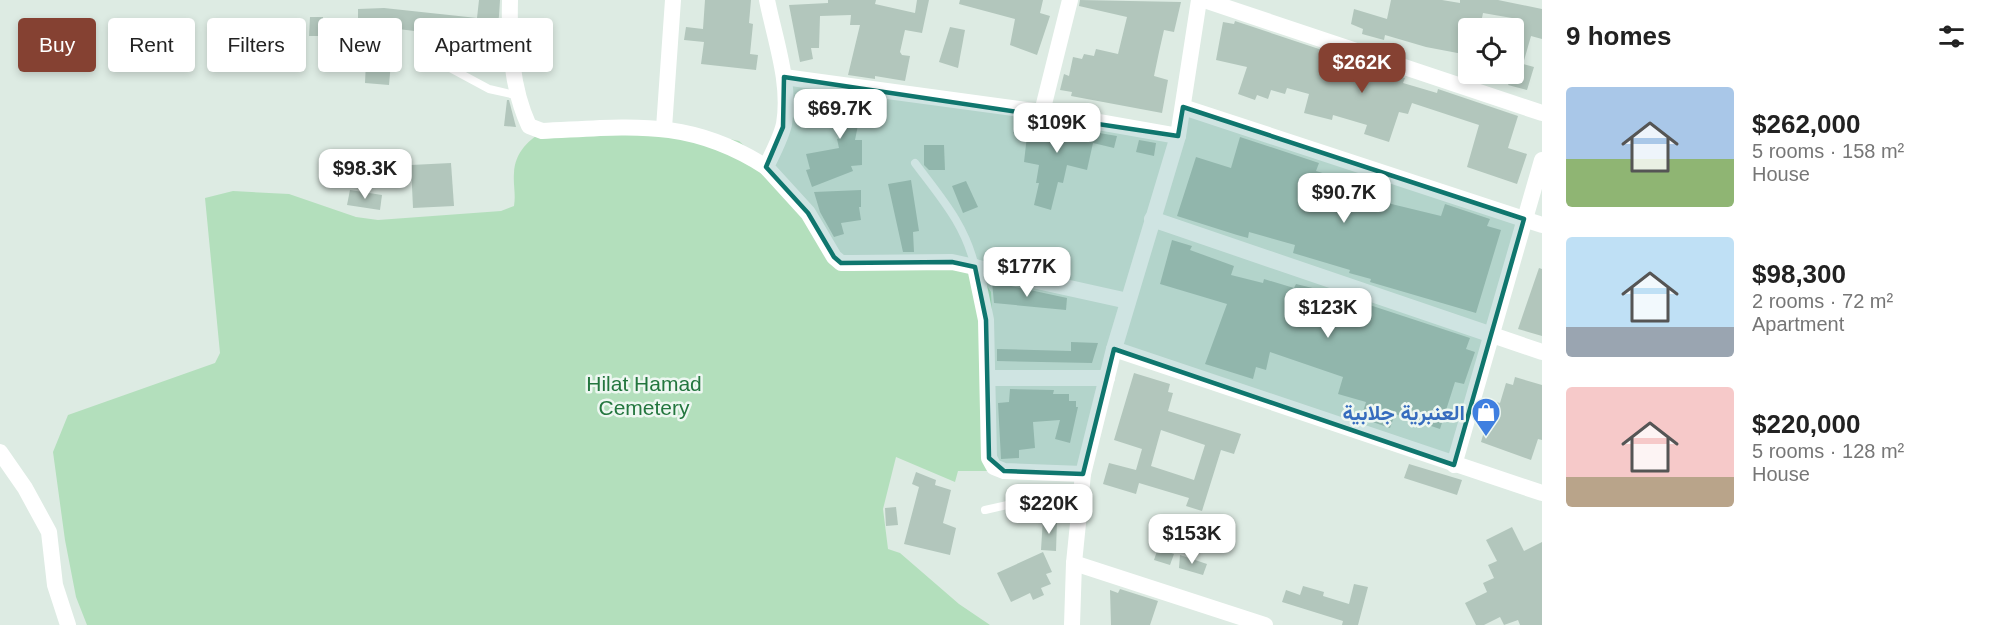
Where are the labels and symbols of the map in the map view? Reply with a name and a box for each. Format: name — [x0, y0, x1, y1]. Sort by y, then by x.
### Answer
pin: $262K — [1320, 43, 1404, 94]
pin: $69.7K — [791, 89, 889, 140]
pin: $109K — [1015, 103, 1099, 154]
pin: $98.3K — [316, 149, 414, 200]
pin: $90.7K — [1295, 173, 1393, 224]
pin: $177K — [985, 247, 1069, 298]
pin: $123K — [1286, 288, 1370, 339]
park label: Hilat Hamad Cemetery — [586, 372, 702, 419]
shop icon: العنبرية جلابية — [1470, 396, 1502, 438]
place label: العنبرية جلابية — [1342, 401, 1465, 426]
pin: $220K — [1007, 484, 1091, 535]
pin: $153K — [1150, 514, 1234, 565]

